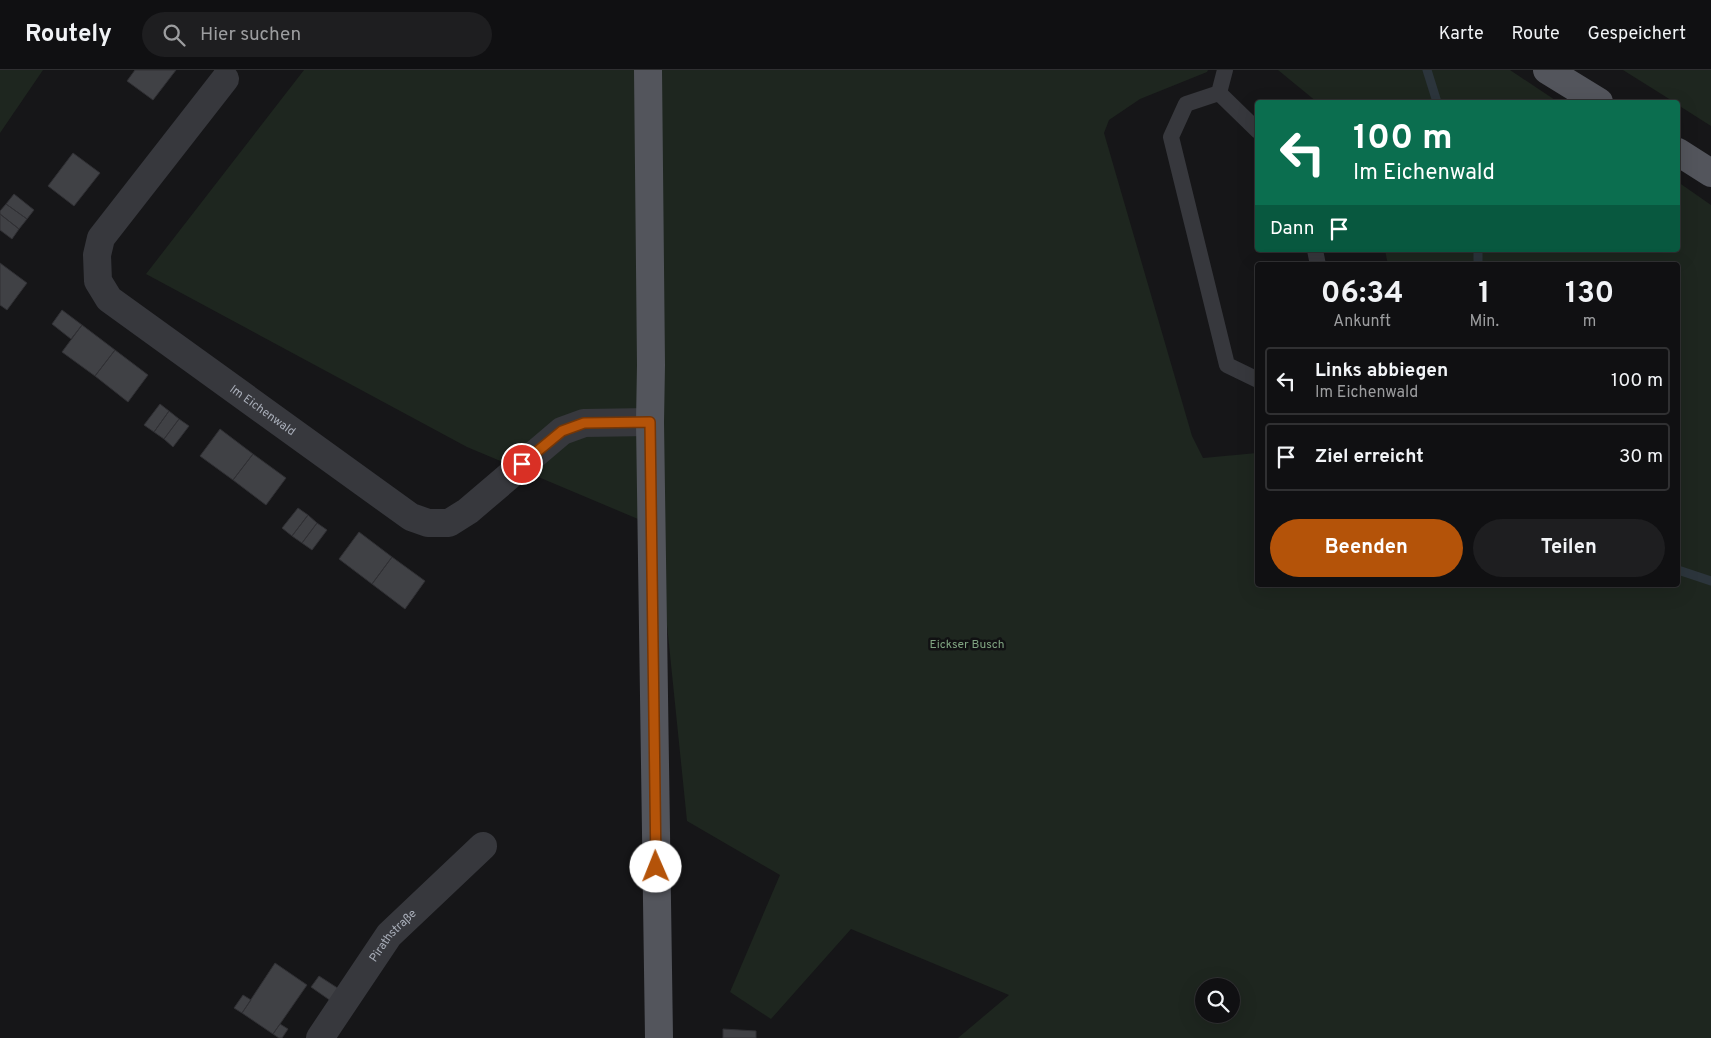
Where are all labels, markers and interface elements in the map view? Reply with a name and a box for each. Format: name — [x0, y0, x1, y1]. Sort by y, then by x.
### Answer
search box — [142, 12, 492, 57]
text: Routely — [25, 20, 112, 50]
icon: search — [160, 21, 188, 49]
text: Hier suchen — [200, 23, 301, 47]
text: Karte — [1439, 23, 1484, 46]
text: Route — [1512, 23, 1560, 46]
text: Gespeichert — [1588, 23, 1686, 46]
text: 100 m — [1353, 117, 1453, 161]
icon: left — [1270, 120, 1335, 185]
text: Im Eichenwald — [1353, 160, 1495, 187]
icon: arrive — [1325, 215, 1353, 243]
text: Dann — [1270, 217, 1315, 241]
text: 06:34 — [1321, 276, 1404, 313]
text: 1 — [1478, 276, 1490, 313]
text: 130 — [1565, 276, 1614, 313]
text: Ankunft — [1333, 312, 1391, 332]
text: Min. — [1469, 312, 1499, 332]
text: m — [1583, 312, 1596, 332]
text: Links abbiegen — [1315, 359, 1448, 383]
icon: left — [1272, 367, 1300, 395]
text: 100 m — [1611, 369, 1663, 393]
street label: Im Eichenwald — [226, 382, 298, 440]
text: Im Eichenwald — [1315, 383, 1418, 403]
pin — [501, 443, 543, 485]
icon: arrive — [1272, 443, 1300, 471]
text: Ziel erreicht — [1315, 445, 1424, 469]
text: 30 m — [1619, 445, 1663, 469]
icon: arrive — [508, 450, 536, 478]
button: Beenden — [1270, 519, 1463, 577]
button: Teilen — [1473, 519, 1665, 577]
park label: Eickser Busch — [930, 637, 1004, 653]
position arrow — [629, 840, 681, 892]
street label: Pirathstraße — [366, 906, 421, 966]
map controls — [1195, 978, 1240, 1023]
button: search — [1195, 978, 1240, 1023]

